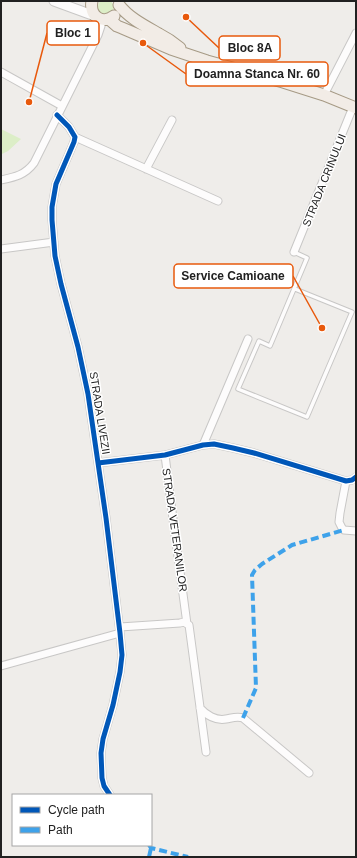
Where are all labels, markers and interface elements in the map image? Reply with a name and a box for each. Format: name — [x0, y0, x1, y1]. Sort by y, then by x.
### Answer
callout: Bloc 1 — [47, 21, 99, 45]
text: Bloc 1 — [55, 26, 91, 40]
callout: Bloc 8A — [219, 36, 280, 60]
text: Bloc 8A — [228, 41, 273, 55]
callout: Doamna Stanca Nr. 60 — [186, 62, 328, 86]
text: Doamna Stanca Nr. 60 — [194, 67, 320, 81]
street label: STRADA CRINULUI — [300, 132, 348, 228]
callout: Service Camioane — [174, 264, 293, 288]
text: Service Camioane — [181, 269, 285, 283]
street label: STRADA LIVEZII — [88, 371, 112, 455]
street label: STRADA VETERANILOR — [160, 467, 190, 593]
legend — [12, 794, 152, 846]
text: Cycle path — [48, 803, 105, 817]
text: Path — [48, 823, 73, 837]

